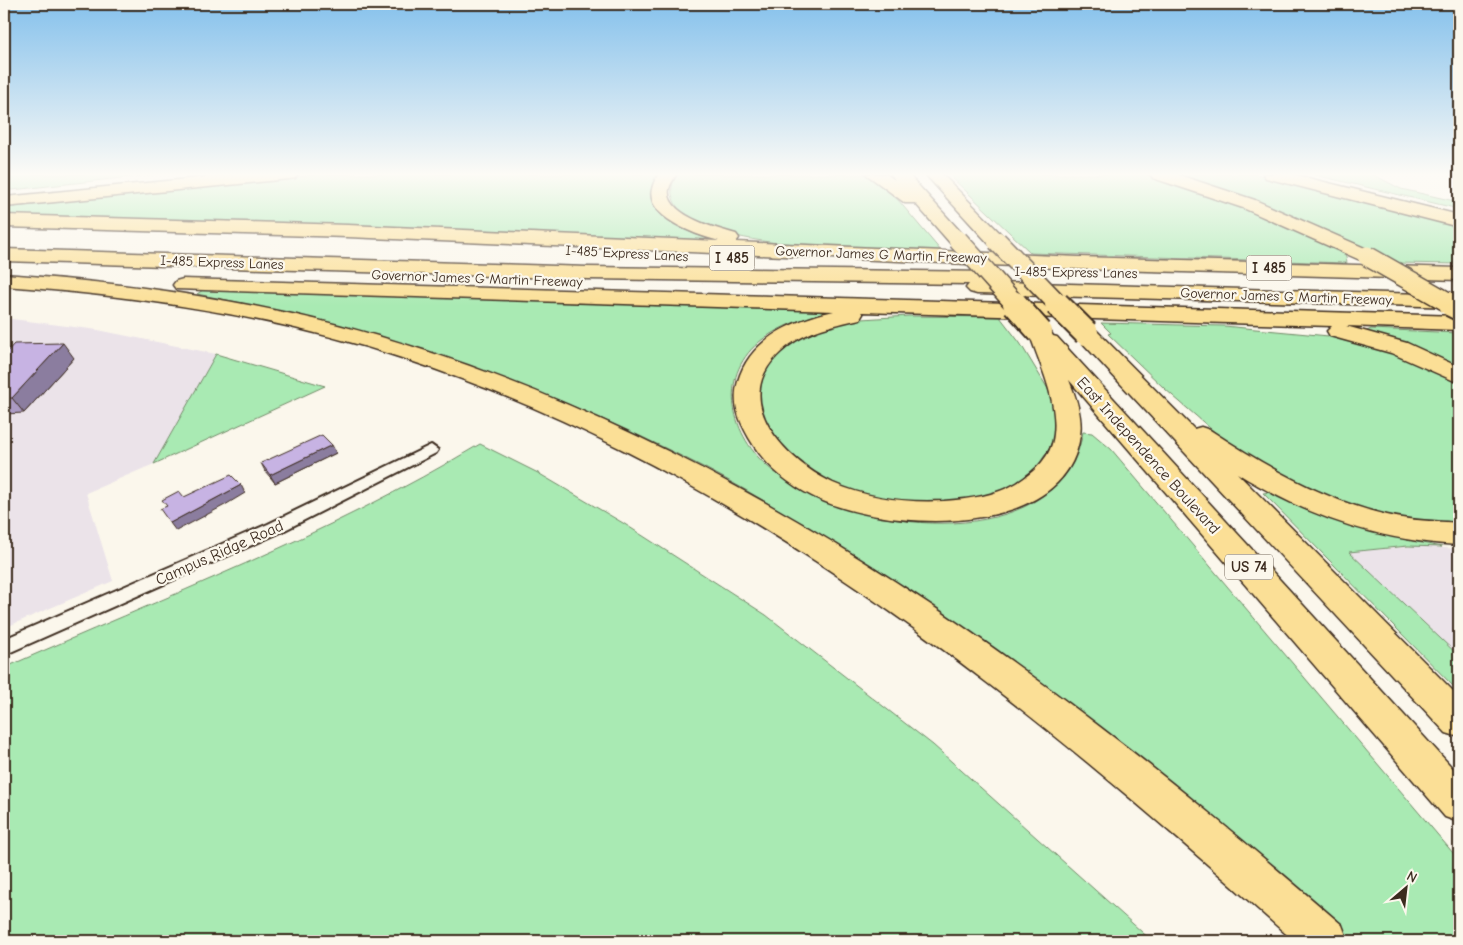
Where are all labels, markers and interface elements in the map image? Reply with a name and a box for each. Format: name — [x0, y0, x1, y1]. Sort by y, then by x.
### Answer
street label: I-485 Express Lanes — [565, 242, 689, 265]
street label: Governor James G Martin Freeway — [775, 242, 988, 267]
road number: I 485 — [710, 246, 754, 270]
street label: I-485 Express Lanes — [160, 252, 284, 273]
road number: I 485 — [1246, 256, 1292, 280]
street label: I-485 Express Lanes — [1014, 263, 1138, 282]
street label: Governor James G Martin Freeway — [371, 266, 584, 291]
street label: Governor James G Martin Freeway — [1180, 284, 1393, 309]
street label: East Independence Boulevard — [1073, 373, 1224, 538]
street label: Campus Ridge Road — [153, 517, 286, 589]
road number: US 74 — [1225, 554, 1273, 580]
north arrow — [1380, 862, 1430, 912]
text: N — [1404, 867, 1420, 887]

